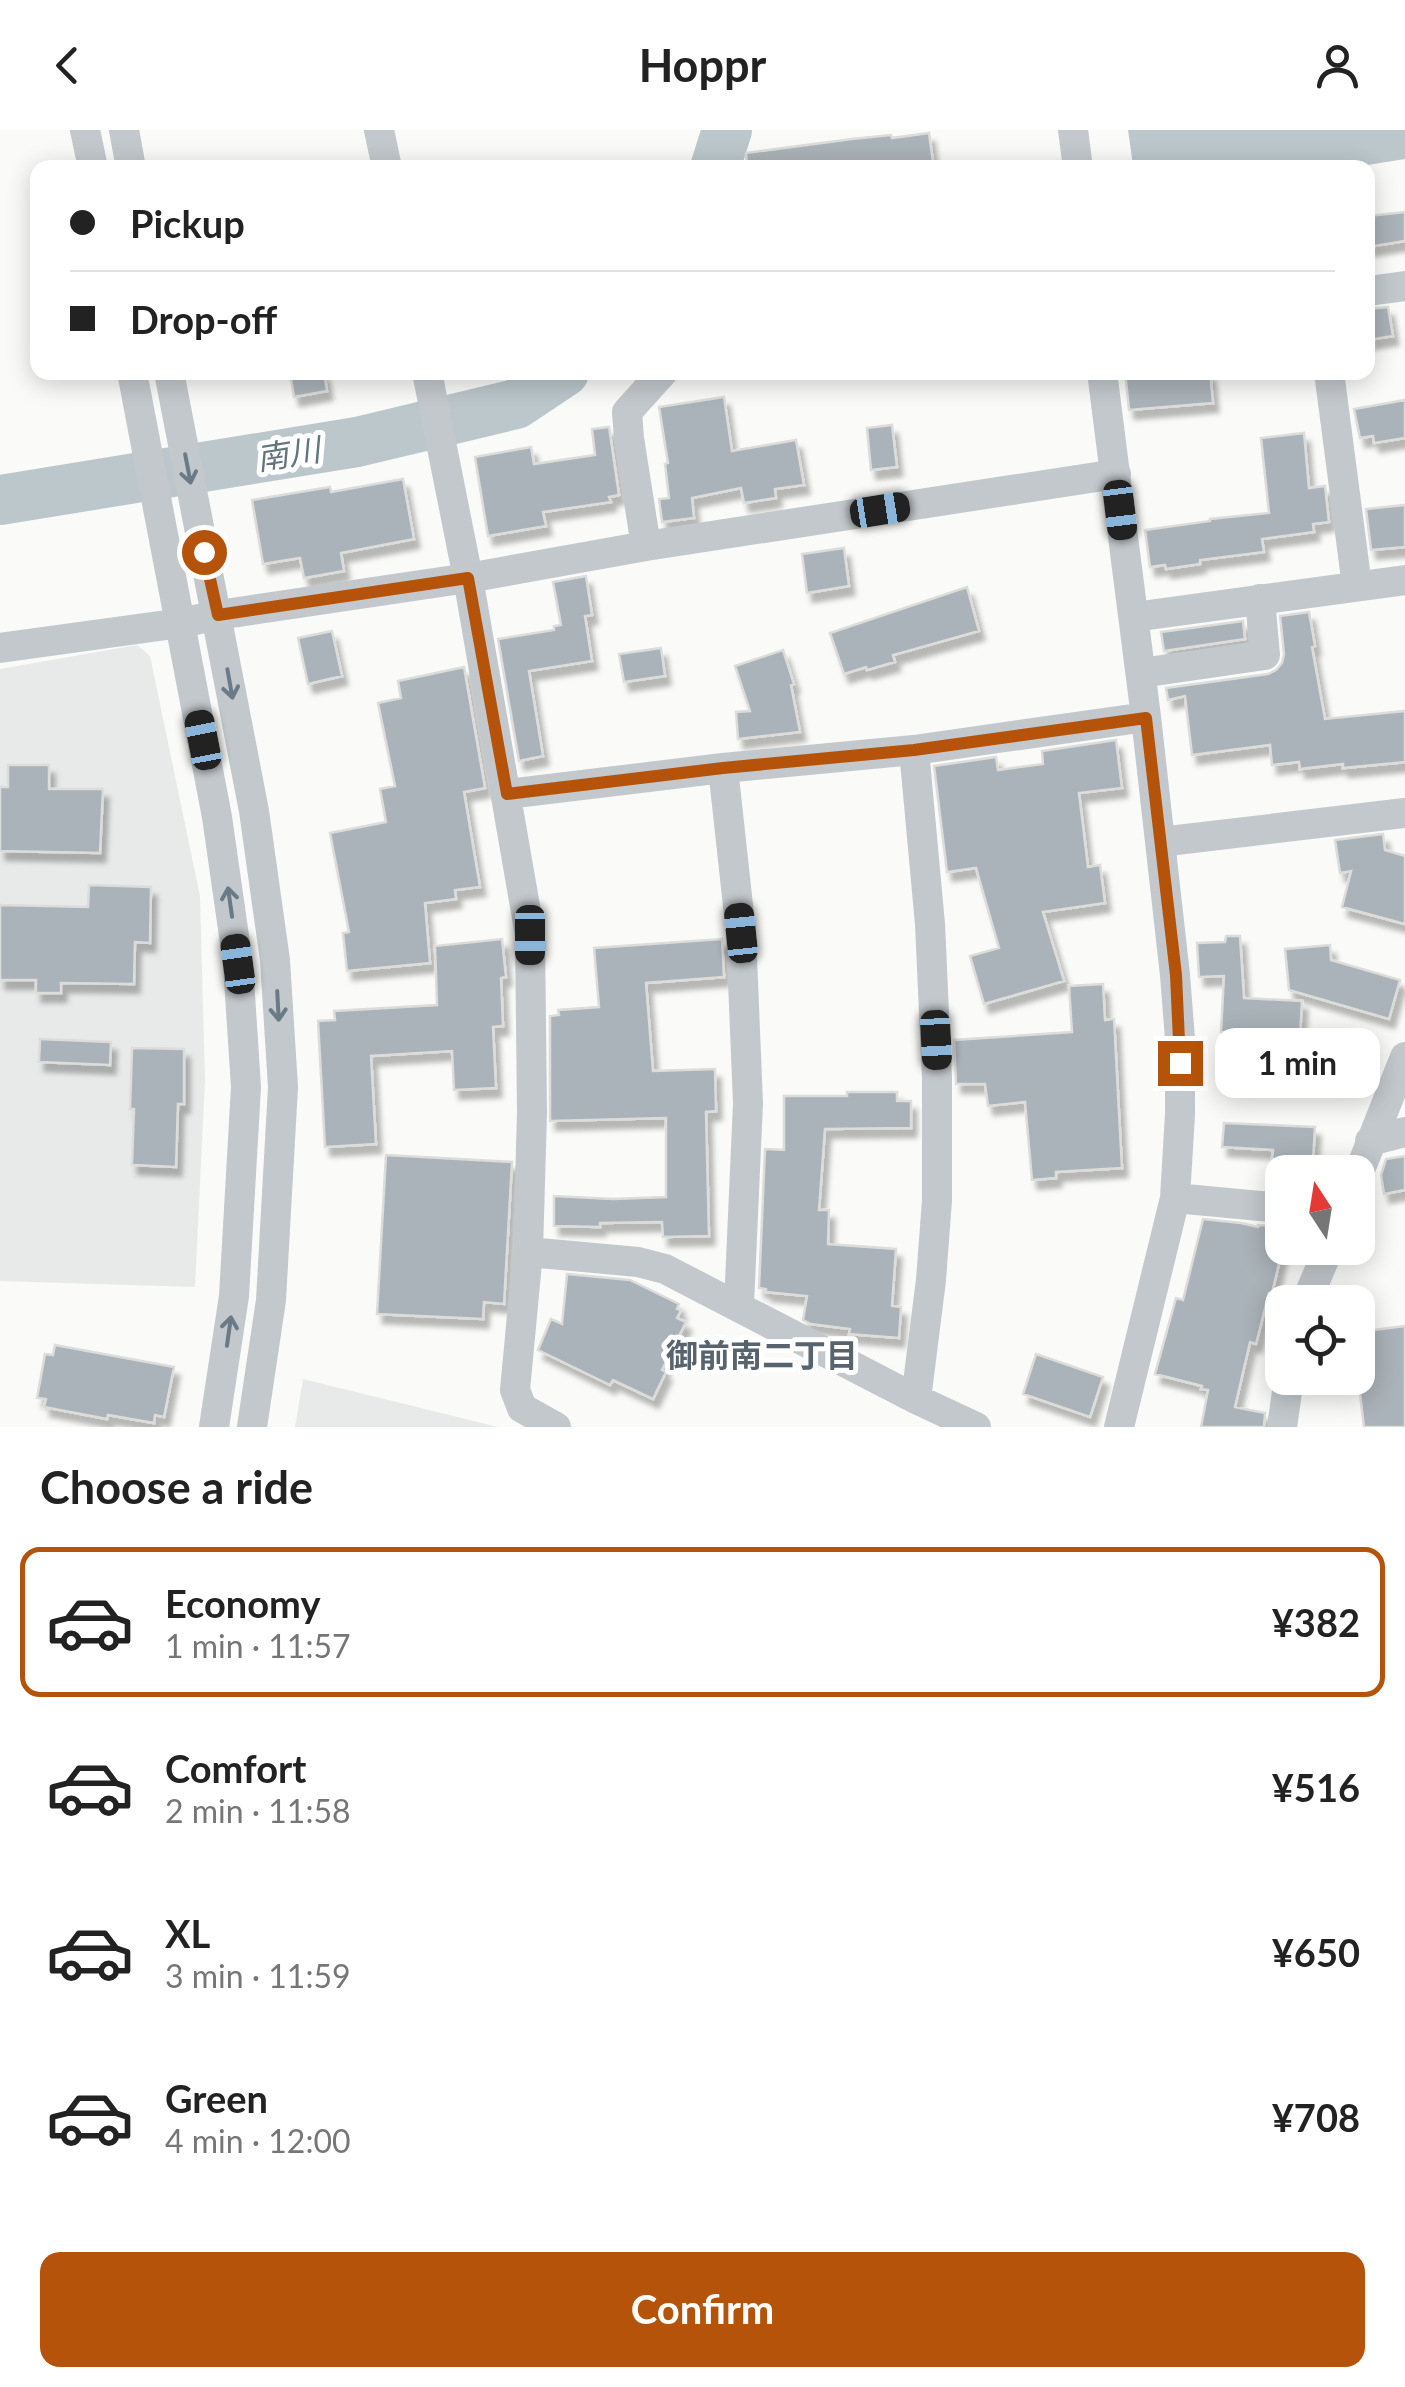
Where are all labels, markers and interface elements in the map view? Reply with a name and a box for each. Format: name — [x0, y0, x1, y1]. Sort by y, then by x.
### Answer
icon: back — [40, 38, 95, 93]
text: Hoppr — [639, 38, 766, 92]
icon: person — [1310, 38, 1365, 93]
text: Pickup — [130, 200, 245, 246]
text: Drop-off — [130, 296, 277, 342]
water label: 南川 — [253, 428, 326, 477]
one-way arrow — [179, 453, 198, 485]
car — [1101, 478, 1139, 542]
car — [848, 490, 912, 530]
route start — [182, 530, 227, 575]
one-way arrow — [221, 668, 240, 700]
car — [183, 708, 223, 772]
one-way arrow — [220, 886, 238, 919]
car — [723, 902, 759, 964]
car — [515, 905, 545, 965]
car — [219, 932, 257, 996]
one-way arrow — [269, 989, 288, 1021]
car — [919, 1009, 953, 1071]
callout: 1 min — [1215, 1028, 1380, 1098]
route end — [1158, 1041, 1203, 1086]
text: 1 min — [1258, 1043, 1337, 1082]
north arrow — [1265, 1155, 1375, 1265]
map controls — [1265, 1155, 1375, 1395]
button: locate — [1265, 1285, 1375, 1395]
one-way arrow — [220, 1315, 238, 1347]
district label: 御前南二丁目 — [666, 1335, 858, 1374]
text: Choose a ride — [40, 1460, 313, 1514]
icon: car — [45, 1577, 135, 1667]
text: Economy — [165, 1580, 320, 1626]
text: ¥382 — [1272, 1599, 1360, 1645]
text: 1 min · 11:57 — [165, 1626, 351, 1665]
icon: car — [45, 1742, 135, 1832]
text: Comfort — [165, 1745, 306, 1791]
text: ¥516 — [1272, 1764, 1360, 1810]
text: 2 min · 11:58 — [165, 1791, 351, 1830]
icon: car — [45, 1907, 135, 1997]
text: XL — [165, 1910, 210, 1956]
text: ¥650 — [1272, 1929, 1360, 1975]
text: 3 min · 11:59 — [165, 1956, 351, 1995]
icon: car — [45, 2072, 135, 2162]
text: Green — [165, 2075, 268, 2121]
text: ¥708 — [1272, 2094, 1360, 2140]
text: 4 min · 12:00 — [165, 2121, 351, 2160]
button: Confirm — [40, 2252, 1365, 2367]

